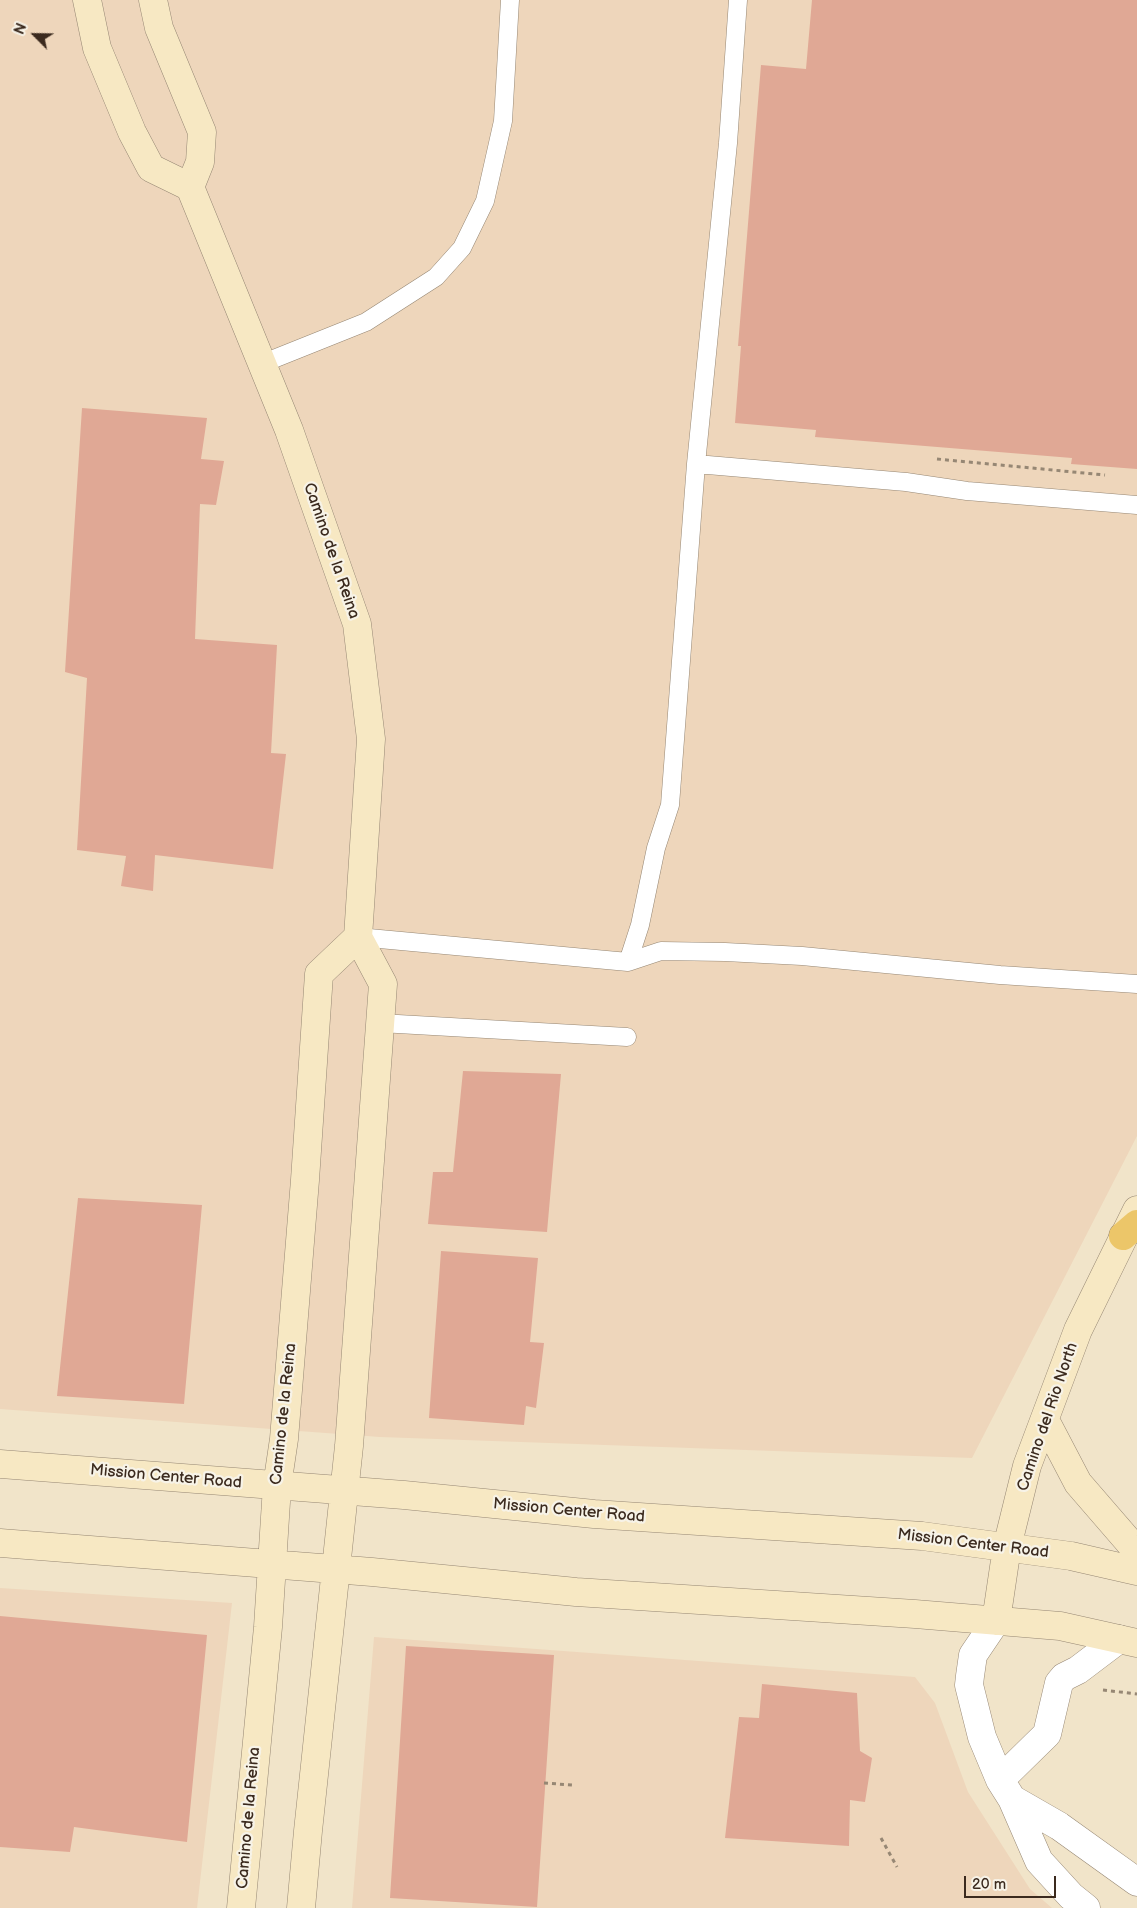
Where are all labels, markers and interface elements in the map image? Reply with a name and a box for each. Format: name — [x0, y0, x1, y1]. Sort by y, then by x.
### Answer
north arrow — [10, 10, 60, 60]
text: N — [11, 21, 31, 37]
street label: Camino de la Reina — [299, 481, 363, 621]
street label: Camino del Rio North — [1014, 1340, 1082, 1494]
street label: Camino de la Reina — [267, 1342, 301, 1486]
street label: Mission Center Road — [89, 1461, 243, 1493]
street label: Mission Center Road — [492, 1495, 646, 1527]
street label: Mission Center Road — [896, 1525, 1050, 1563]
street label: Camino de la Reina — [233, 1746, 265, 1890]
scale bar — [967, 1866, 1060, 1898]
text: 20 m — [972, 1875, 1006, 1894]

